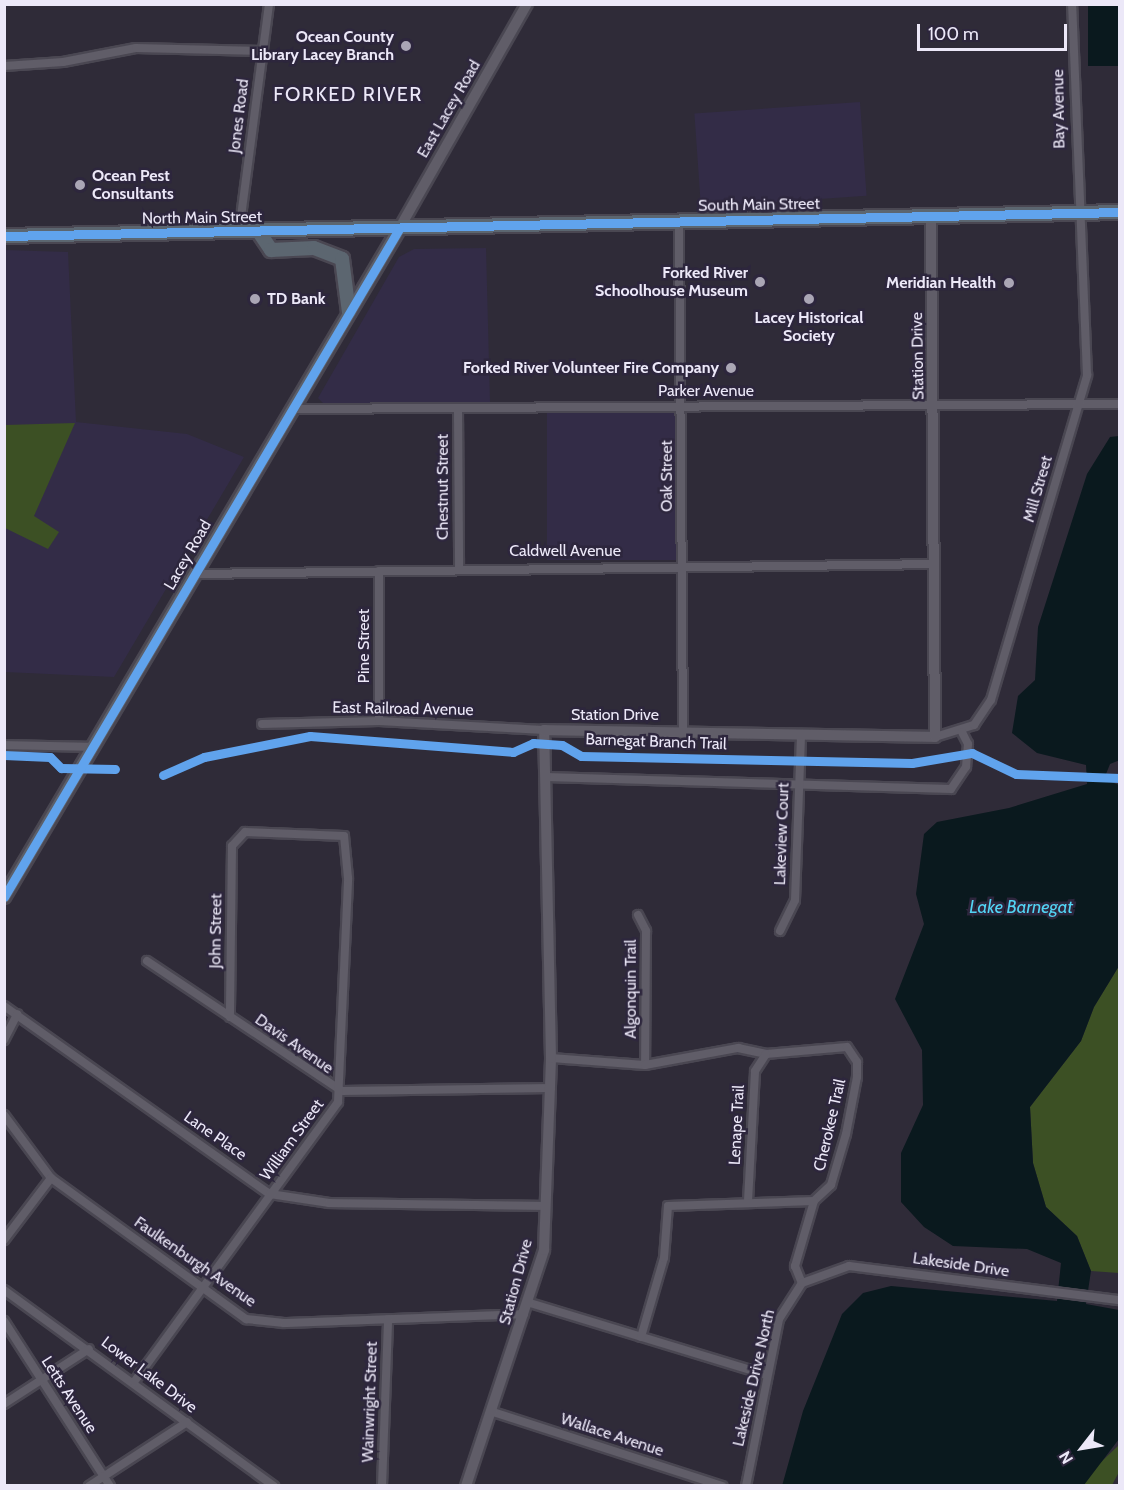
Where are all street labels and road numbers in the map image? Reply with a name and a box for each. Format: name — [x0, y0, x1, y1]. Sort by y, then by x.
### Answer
street label: East Lacey Road — [413, 57, 485, 161]
street label: Bay Avenue — [1049, 69, 1069, 149]
street label: Jones Road — [225, 78, 253, 154]
street label: South Main Street — [698, 194, 820, 216]
street label: North Main Street — [142, 207, 262, 229]
street label: Station Drive — [908, 312, 928, 400]
street label: Parker Avenue — [658, 381, 754, 401]
street label: Chestnut Street — [433, 434, 453, 540]
street label: Oak Street — [657, 440, 677, 512]
street label: Mill Street — [1019, 453, 1057, 525]
street label: Lacey Road — [160, 517, 216, 593]
street label: Caldwell Avenue — [509, 541, 621, 561]
street label: Pine Street — [354, 609, 374, 683]
street label: East Railroad Avenue — [332, 698, 474, 720]
street label: Station Drive — [571, 705, 659, 725]
street label: Barnegat Branch Trail — [585, 730, 727, 754]
street label: Lakeview Court — [771, 782, 793, 886]
street label: John Street — [206, 893, 226, 969]
street label: Algonquin Trail — [621, 939, 641, 1039]
street label: Davis Avenue — [251, 1010, 337, 1078]
street label: Cherokee Trail — [810, 1077, 850, 1173]
street label: Lenape Trail — [725, 1084, 749, 1166]
street label: William Street — [256, 1096, 328, 1184]
street label: Lane Place — [180, 1107, 250, 1165]
street label: Faulkenburgh Avenue — [130, 1213, 260, 1311]
street label: Station Drive — [495, 1237, 537, 1327]
street label: Lakeside Drive — [911, 1249, 1011, 1281]
street label: Lakeside Drive North — [729, 1308, 779, 1448]
street label: Lower Lake Drive — [97, 1333, 201, 1417]
street label: Wainwright Street — [358, 1341, 382, 1463]
street label: Letts Avenue — [37, 1353, 101, 1437]
street label: Wallace Avenue — [558, 1409, 666, 1461]

